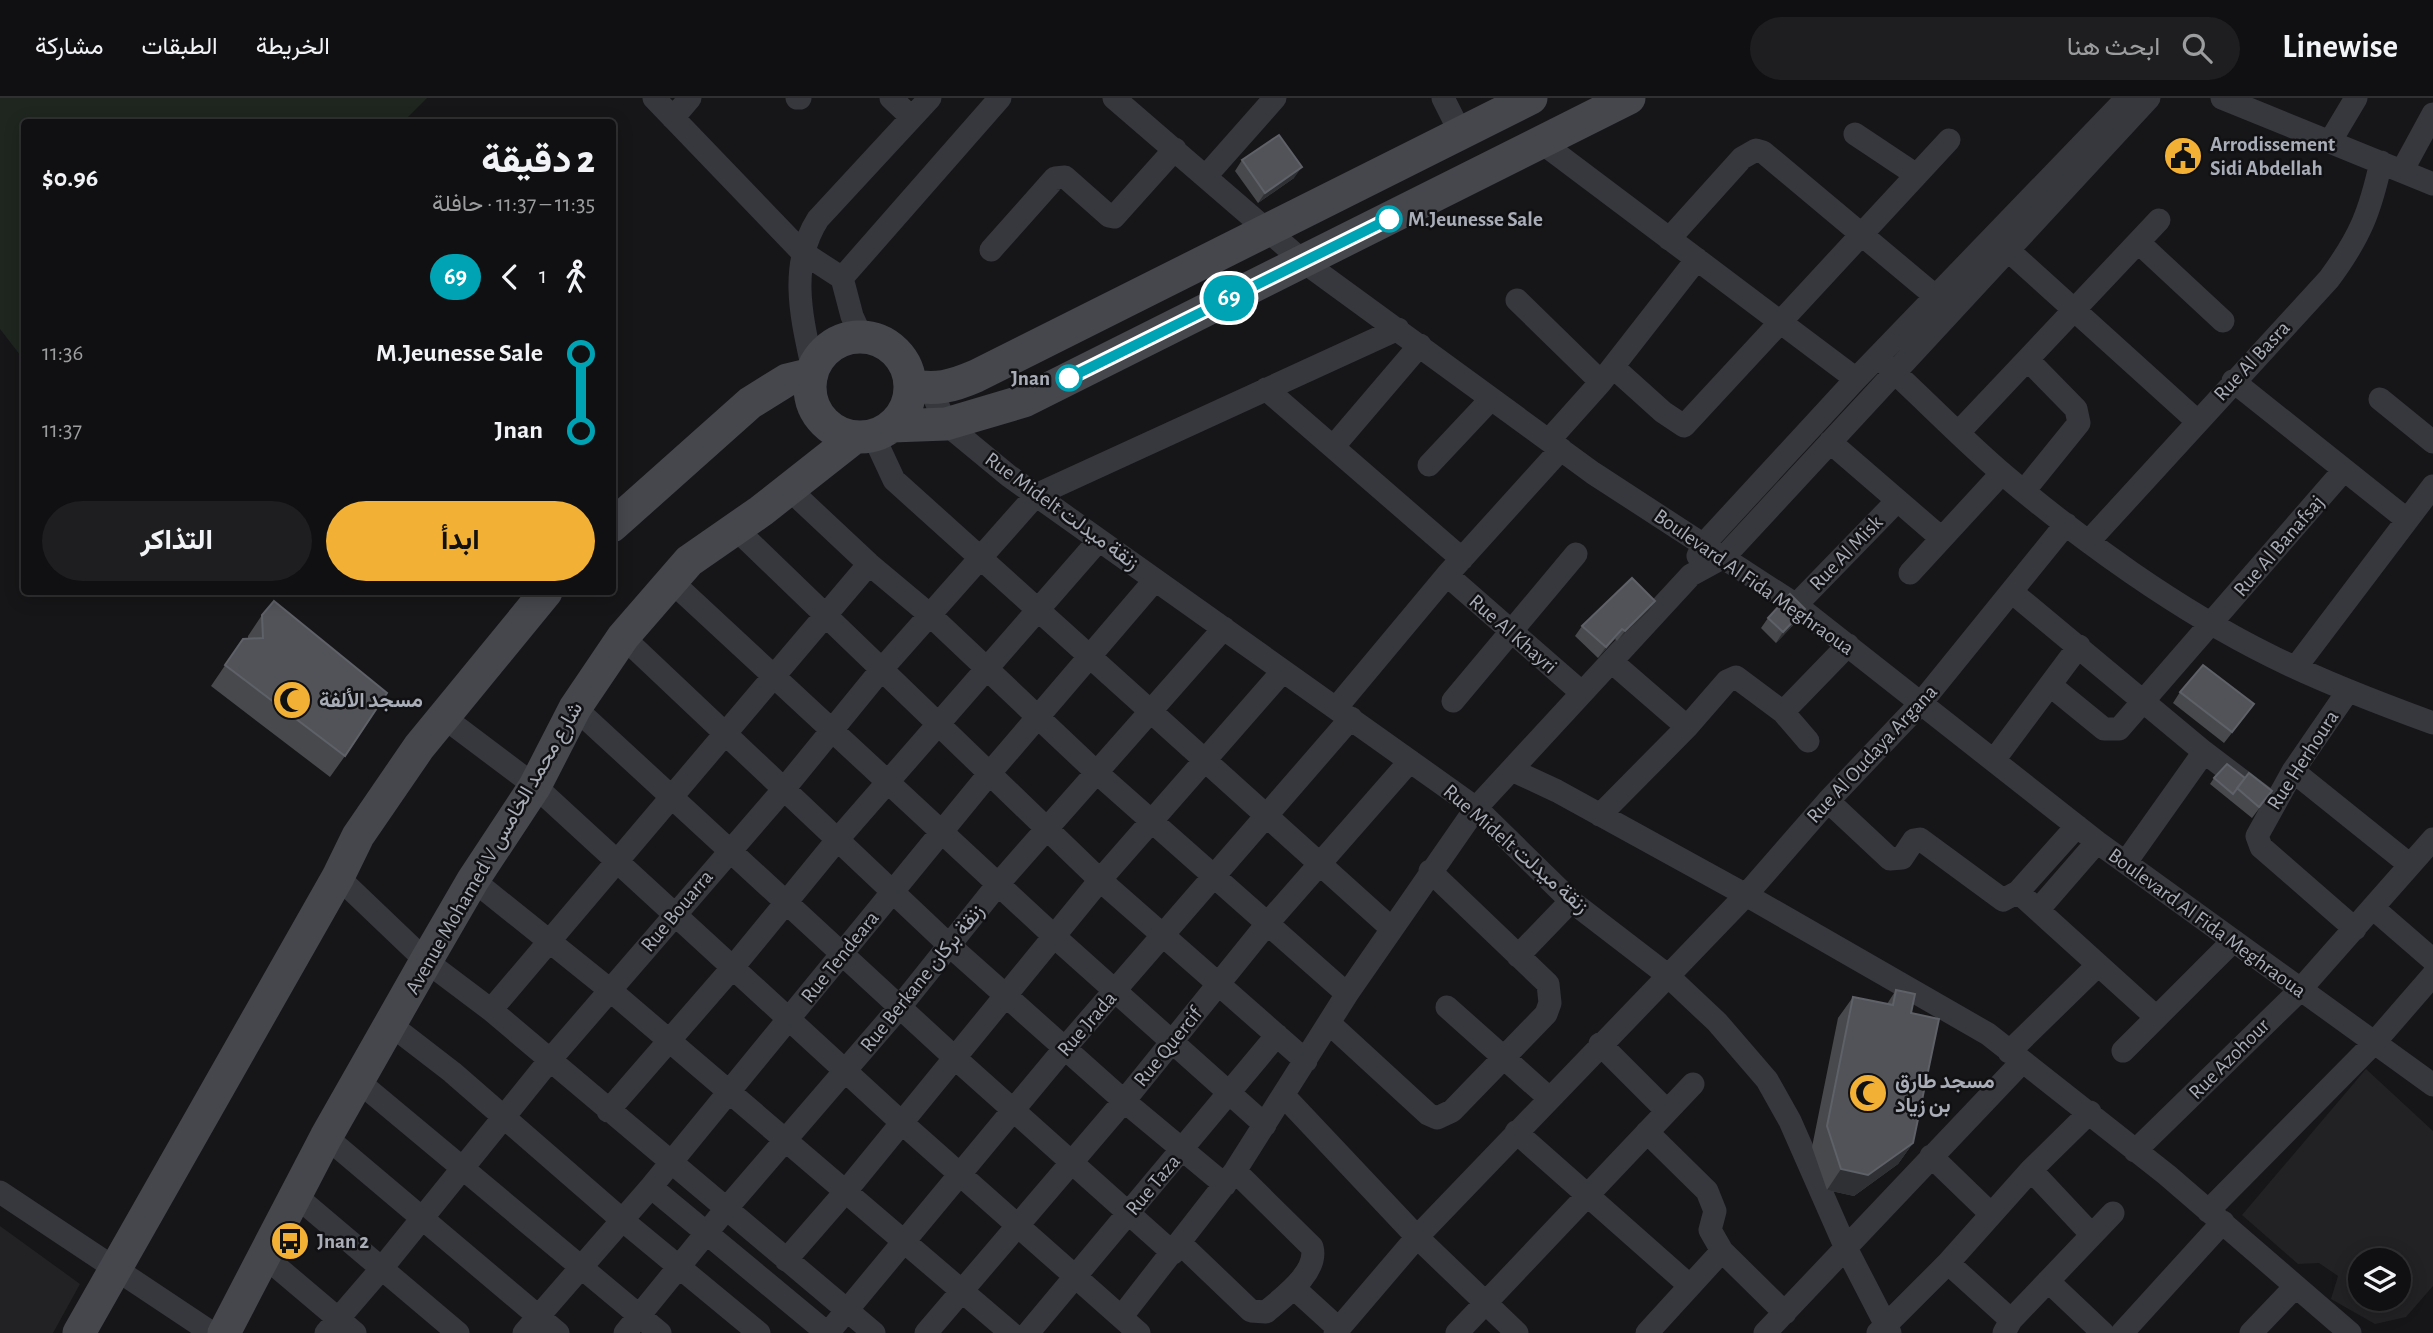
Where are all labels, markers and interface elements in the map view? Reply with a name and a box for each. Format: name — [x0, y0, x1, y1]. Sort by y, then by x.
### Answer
search box — [1750, 17, 2240, 80]
icon: search — [2178, 29, 2216, 67]
text: Linewise — [2282, 31, 2398, 64]
text: ابحث هنا — [2067, 34, 2160, 60]
text: مشاركة — [35, 35, 103, 59]
text: الطبقات — [141, 35, 218, 59]
text: الخريطة — [256, 35, 330, 59]
place label: Arrodissement Sidi Abdellah — [2210, 134, 2335, 179]
public building icon: Arrodissement Sidi Abdellah — [2162, 135, 2204, 177]
text: 2 دقيقة — [481, 142, 595, 180]
text: $0.96 — [42, 165, 98, 191]
text: 11:35 – 11:37 · حافلة — [432, 193, 595, 216]
marker: M.Jeunesse Sale — [1376, 206, 1402, 232]
place label: M.Jeunesse Sale — [1408, 209, 1543, 230]
icon: back — [491, 258, 529, 296]
icon: walk — [557, 258, 595, 296]
text: 69 — [444, 265, 467, 289]
text: 1 — [539, 265, 547, 288]
line badge: 69 — [1198, 275, 1260, 321]
text: 69 — [1217, 286, 1241, 310]
street label: Rue Al Basra — [2210, 317, 2294, 405]
text: M.Jeunesse Sale — [376, 340, 543, 366]
text: 11:36 — [42, 342, 83, 365]
marker: Jnan — [1056, 365, 1082, 391]
place label: Jnan — [1011, 368, 1050, 389]
text: Jnan — [495, 417, 543, 443]
text: 11:37 — [42, 419, 82, 442]
street label: Rue Midelt زنقة ميدلت — [980, 448, 1143, 575]
street label: Rue Al Banafsaj — [2230, 491, 2328, 601]
button: التذاكر — [42, 501, 312, 581]
button: ابدأ — [326, 501, 595, 581]
street label: Boulevard Al Fida Meghraoua — [1650, 505, 1858, 659]
street label: Rue Al Misk — [1805, 511, 1887, 594]
street label: Rue Al Khayri — [1465, 590, 1561, 678]
mosque icon: مسجد الألفة — [271, 679, 313, 721]
street label: Rue Al Oudaya Argana — [1803, 681, 1941, 827]
place label: مسجد الألفة — [319, 687, 423, 712]
street label: Avenue Mohamed V شارع محمد الخامس — [402, 698, 589, 999]
street label: Rue Herhoura — [2263, 706, 2343, 813]
street label: Rue Midelt زنقة ميدلت — [1438, 780, 1593, 919]
street label: Boulevard Al Fida Meghraoua — [2104, 844, 2310, 1002]
street label: Rue Bouarra — [637, 866, 717, 956]
street label: Rue Berkane زنقة بركان — [856, 900, 989, 1057]
street label: Rue Tendeara — [797, 907, 883, 1007]
street label: Rue Jrada — [1053, 987, 1121, 1060]
street label: Rue Quercif — [1130, 1002, 1207, 1091]
street label: Rue Azohour — [2185, 1015, 2273, 1103]
place label: مسجد طارق بن زياد — [1895, 1071, 1995, 1118]
mosque icon: مسجد طارق بن زياد — [1847, 1072, 1889, 1114]
street label: Rue Taza — [1122, 1150, 1184, 1219]
bus stop icon: Jnan 2 — [269, 1220, 311, 1262]
place label: Jnan 2 — [317, 1231, 369, 1252]
map controls — [2348, 1248, 2411, 1311]
button: layers — [2348, 1248, 2411, 1311]

